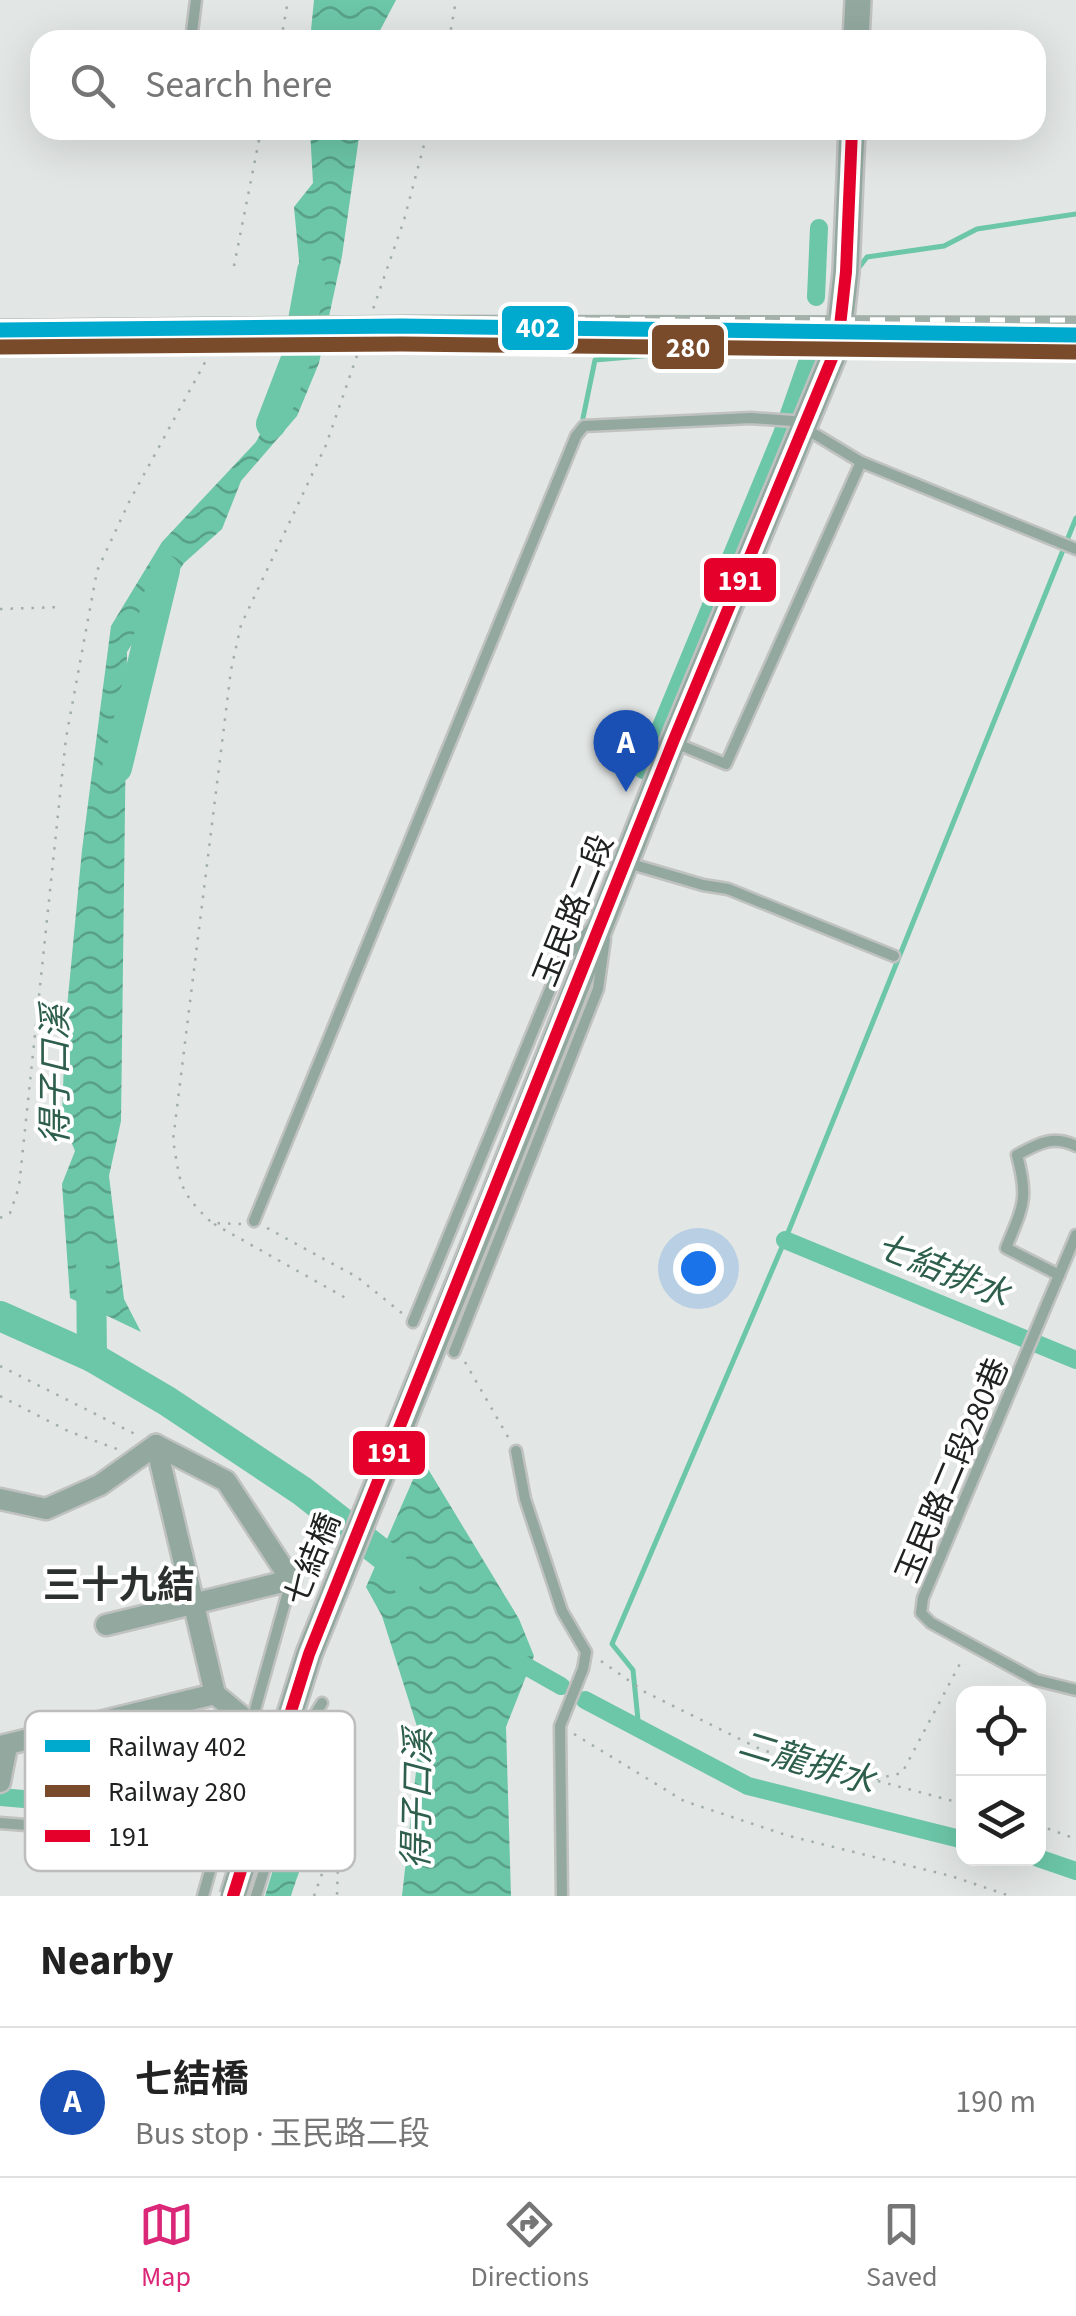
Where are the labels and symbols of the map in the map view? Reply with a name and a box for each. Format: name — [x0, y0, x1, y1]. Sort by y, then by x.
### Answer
line badge: 402 — [500, 304, 576, 352]
text: 402 — [516, 308, 560, 348]
line badge: 280 — [650, 323, 726, 371]
text: 280 — [666, 328, 710, 368]
line badge: 191 — [702, 556, 778, 604]
text: 191 — [718, 561, 762, 601]
pin: A — [594, 710, 658, 792]
street label: 玉民路二段 — [523, 828, 625, 993]
water label: 得子口溪 — [31, 1000, 81, 1145]
water label: 七結排水 — [868, 1222, 1019, 1321]
your location — [673, 1243, 724, 1294]
street label: 玉民路二段280巷 — [885, 1351, 1021, 1590]
line badge: 191 — [351, 1429, 427, 1477]
text: 191 — [367, 1433, 411, 1473]
street label: 七結橋 — [274, 1506, 352, 1613]
district label: 三十九結 — [43, 1559, 195, 1613]
legend — [25, 1711, 355, 1871]
water label: 二龍排水 — [732, 1719, 883, 1808]
water label: 得子口溪 — [392, 1724, 444, 1869]
text: Railway 402 — [108, 1727, 246, 1767]
text: Railway 280 — [108, 1772, 246, 1812]
text: 191 — [108, 1817, 150, 1857]

